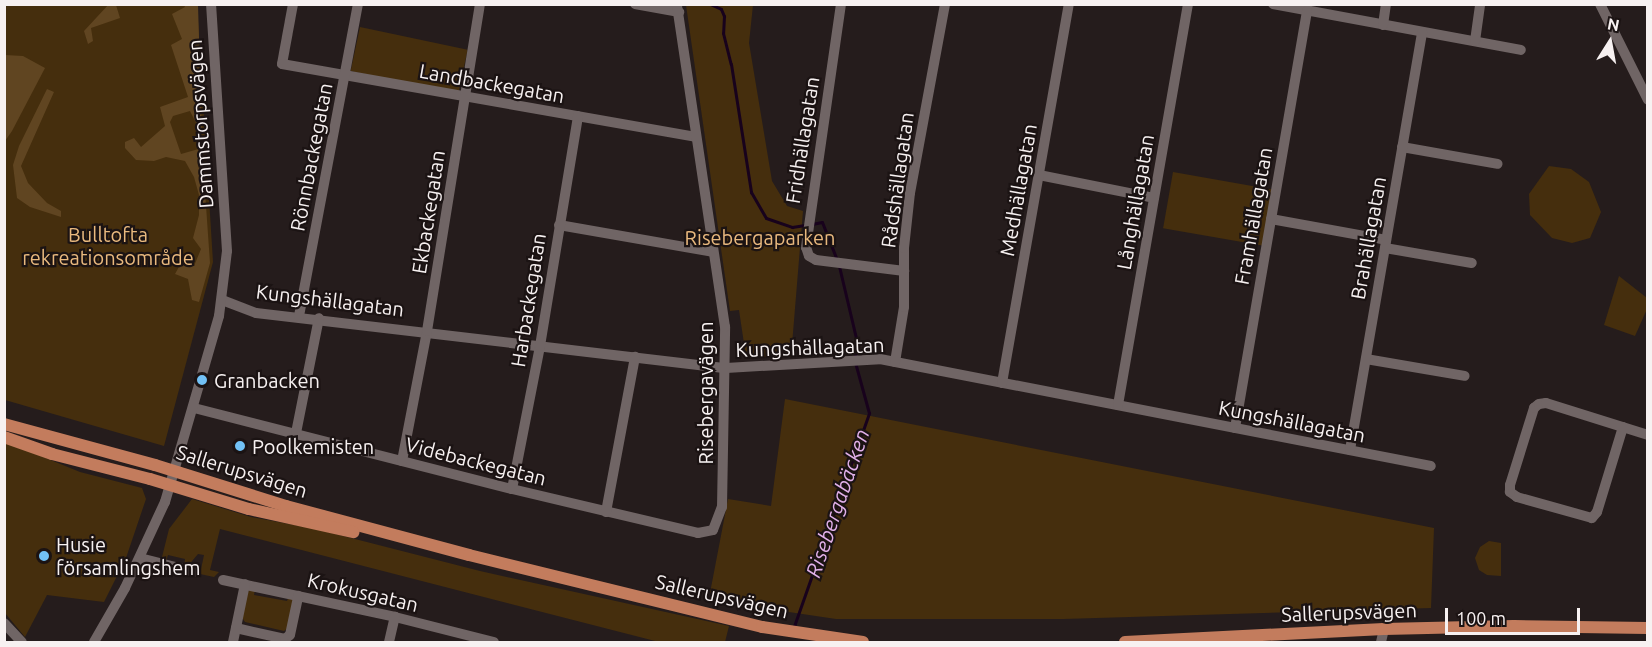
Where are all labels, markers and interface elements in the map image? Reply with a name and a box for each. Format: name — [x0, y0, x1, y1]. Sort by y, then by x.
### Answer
north arrow — [1580, 12, 1640, 72]
text: N — [1606, 14, 1621, 34]
street label: Dammstorpsvägen — [182, 39, 218, 209]
street label: Landbackegatan — [418, 58, 566, 108]
street label: Fridhällagatan — [780, 75, 824, 205]
street label: Rönnbackegatan — [285, 81, 337, 233]
street label: Rådshällagatan — [876, 111, 918, 249]
street label: Medhällagatan — [995, 122, 1041, 258]
street label: Långhällagatan — [1111, 132, 1159, 272]
street label: Framhällagatan — [1229, 145, 1277, 287]
street label: Ekbackegatan — [406, 149, 450, 275]
street label: Brahällagatan — [1345, 175, 1391, 301]
park label: Bulltofta rekreationsområde — [22, 223, 194, 270]
park label: Risebergaparken — [685, 225, 835, 249]
street label: Harbackegatan — [506, 231, 550, 369]
street label: Kungshällagatan — [255, 279, 405, 321]
street label: Risebergavägen — [693, 321, 717, 465]
street label: Kungshällagatan — [735, 332, 885, 362]
place label: Granbacken — [214, 368, 320, 392]
marker: Granbacken — [195, 373, 209, 387]
street label: Kungshällagatan — [1217, 395, 1367, 447]
water label: Risebergabäcken — [800, 425, 874, 581]
street label: Videbackegatan — [403, 432, 549, 490]
place label: Poolkemisten — [252, 434, 374, 458]
marker: Poolkemisten — [233, 439, 247, 453]
street label: Sallerupsvägen — [174, 440, 310, 502]
place label: Husie församlingshem — [56, 532, 201, 579]
marker: Husie församlingshem — [37, 549, 51, 563]
street label: Krokusgatan — [305, 568, 421, 616]
street label: Sallerupsvägen — [653, 569, 791, 623]
scale bar — [1448, 596, 1583, 634]
street label: Sallerupsvägen — [1281, 598, 1417, 626]
text: 100 m — [1456, 608, 1506, 628]

